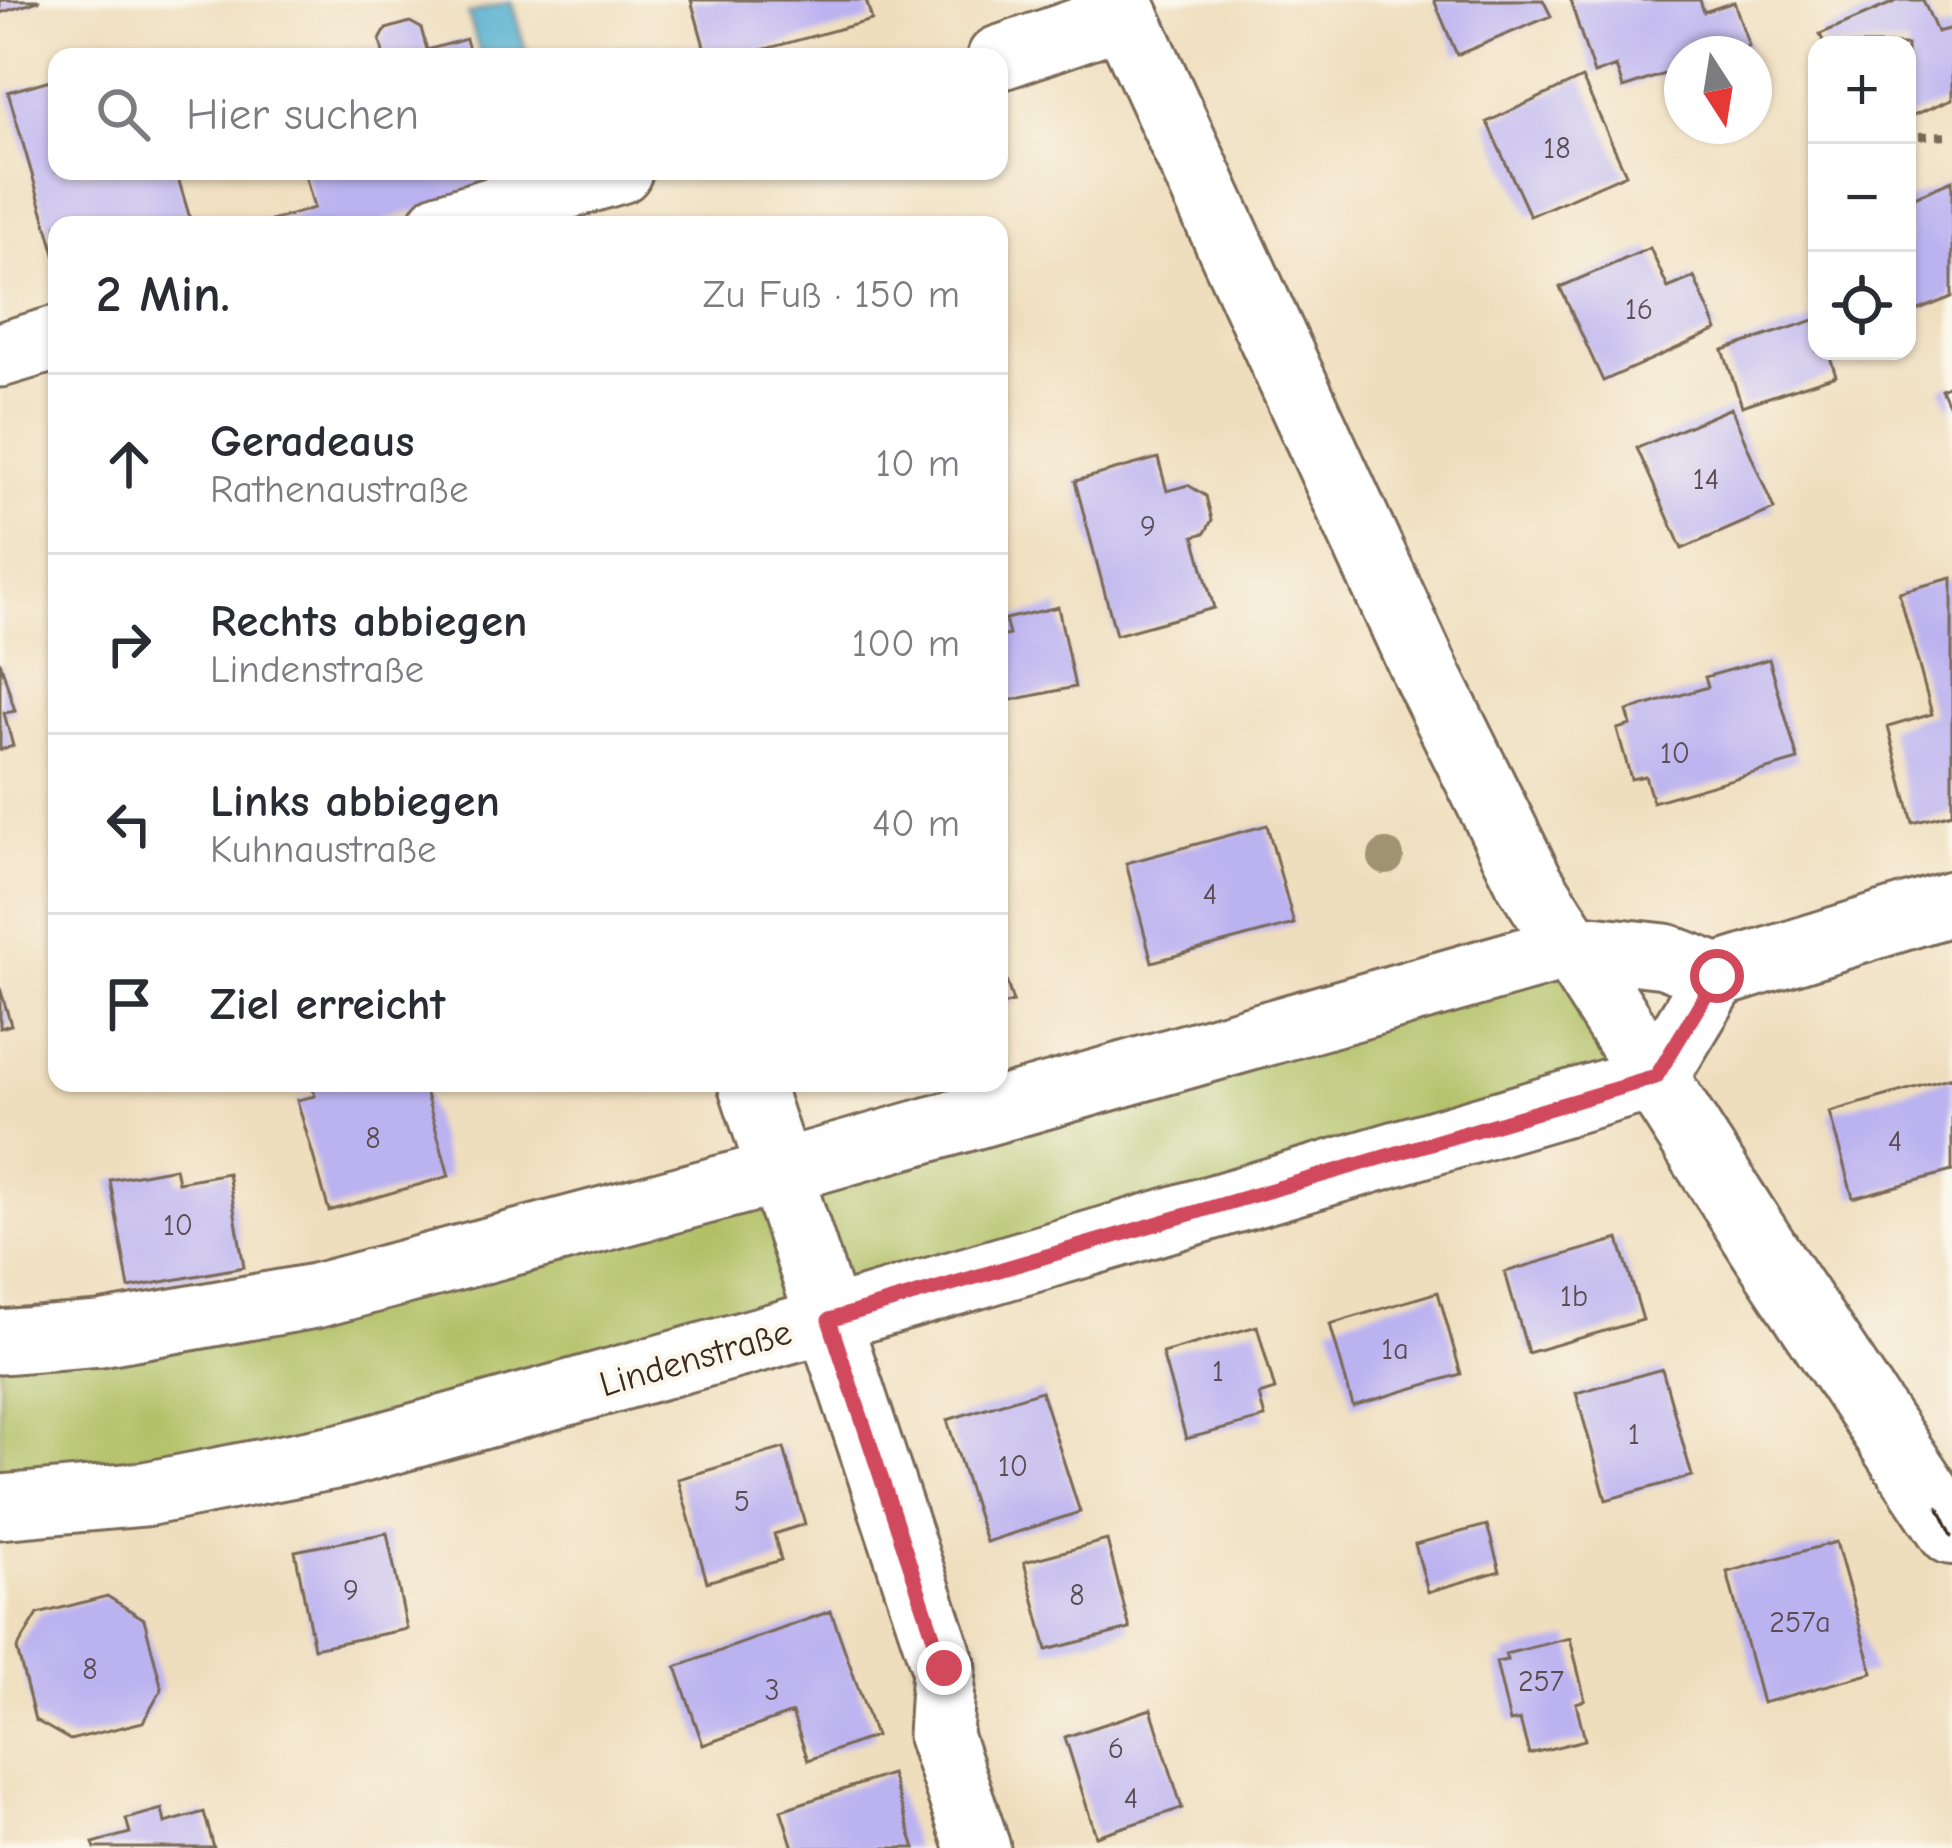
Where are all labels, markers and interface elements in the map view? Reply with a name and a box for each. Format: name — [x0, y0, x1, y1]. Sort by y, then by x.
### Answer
north arrow — [1664, 36, 1772, 144]
map controls — [1808, 36, 1916, 360]
button: + — [1808, 36, 1916, 144]
search box — [48, 48, 1008, 180]
icon: search — [90, 81, 156, 147]
text: Hier suchen — [186, 88, 419, 140]
house number: 18 — [1543, 131, 1571, 166]
button: − — [1808, 144, 1916, 252]
button: locate — [1808, 252, 1916, 360]
text: 2 Min. — [96, 265, 230, 324]
text: Zu Fuß · 150 m — [703, 272, 960, 317]
house number: 16 — [1625, 292, 1653, 327]
text: Geradeaus — [210, 415, 414, 467]
icon: ahead — [96, 431, 162, 497]
text: 10 m — [876, 441, 960, 486]
house number: 14 — [1693, 462, 1719, 497]
text: Rathenaustraße — [210, 467, 468, 512]
house number: 9 — [1140, 509, 1156, 544]
text: Rechts abbiegen — [210, 595, 527, 647]
icon: right — [96, 611, 162, 677]
text: 100 m — [852, 621, 960, 666]
text: Lindenstraße — [210, 647, 424, 692]
house number: 10 — [1660, 736, 1690, 771]
text: Links abbiegen — [210, 775, 500, 827]
icon: left — [96, 791, 162, 857]
text: 40 m — [872, 801, 960, 846]
text: Kuhnaustraße — [210, 827, 437, 872]
house number: 4 — [1203, 877, 1217, 912]
route start — [1690, 949, 1744, 1003]
icon: arrive — [96, 971, 162, 1037]
text: Ziel erreicht — [210, 978, 445, 1030]
house number: 8 — [365, 1121, 381, 1156]
house number: 4 — [1888, 1124, 1902, 1159]
house number: 10 — [163, 1208, 193, 1243]
house number: 1b — [1560, 1279, 1588, 1314]
street label: Lindenstraße — [595, 1312, 796, 1405]
house number: 1a — [1381, 1332, 1409, 1367]
house number: 1 — [1212, 1354, 1224, 1389]
house number: 1 — [1628, 1417, 1640, 1452]
house number: 10 — [998, 1449, 1028, 1484]
house number: 5 — [734, 1484, 750, 1519]
house number: 9 — [343, 1573, 359, 1608]
house number: 8 — [1069, 1578, 1085, 1613]
house number: 257a — [1769, 1605, 1831, 1640]
route end — [917, 1641, 971, 1695]
house number: 8 — [82, 1652, 98, 1687]
house number: 257 — [1518, 1664, 1564, 1699]
house number: 3 — [764, 1673, 780, 1708]
house number: 6 — [1108, 1731, 1124, 1766]
house number: 4 — [1124, 1781, 1138, 1816]

